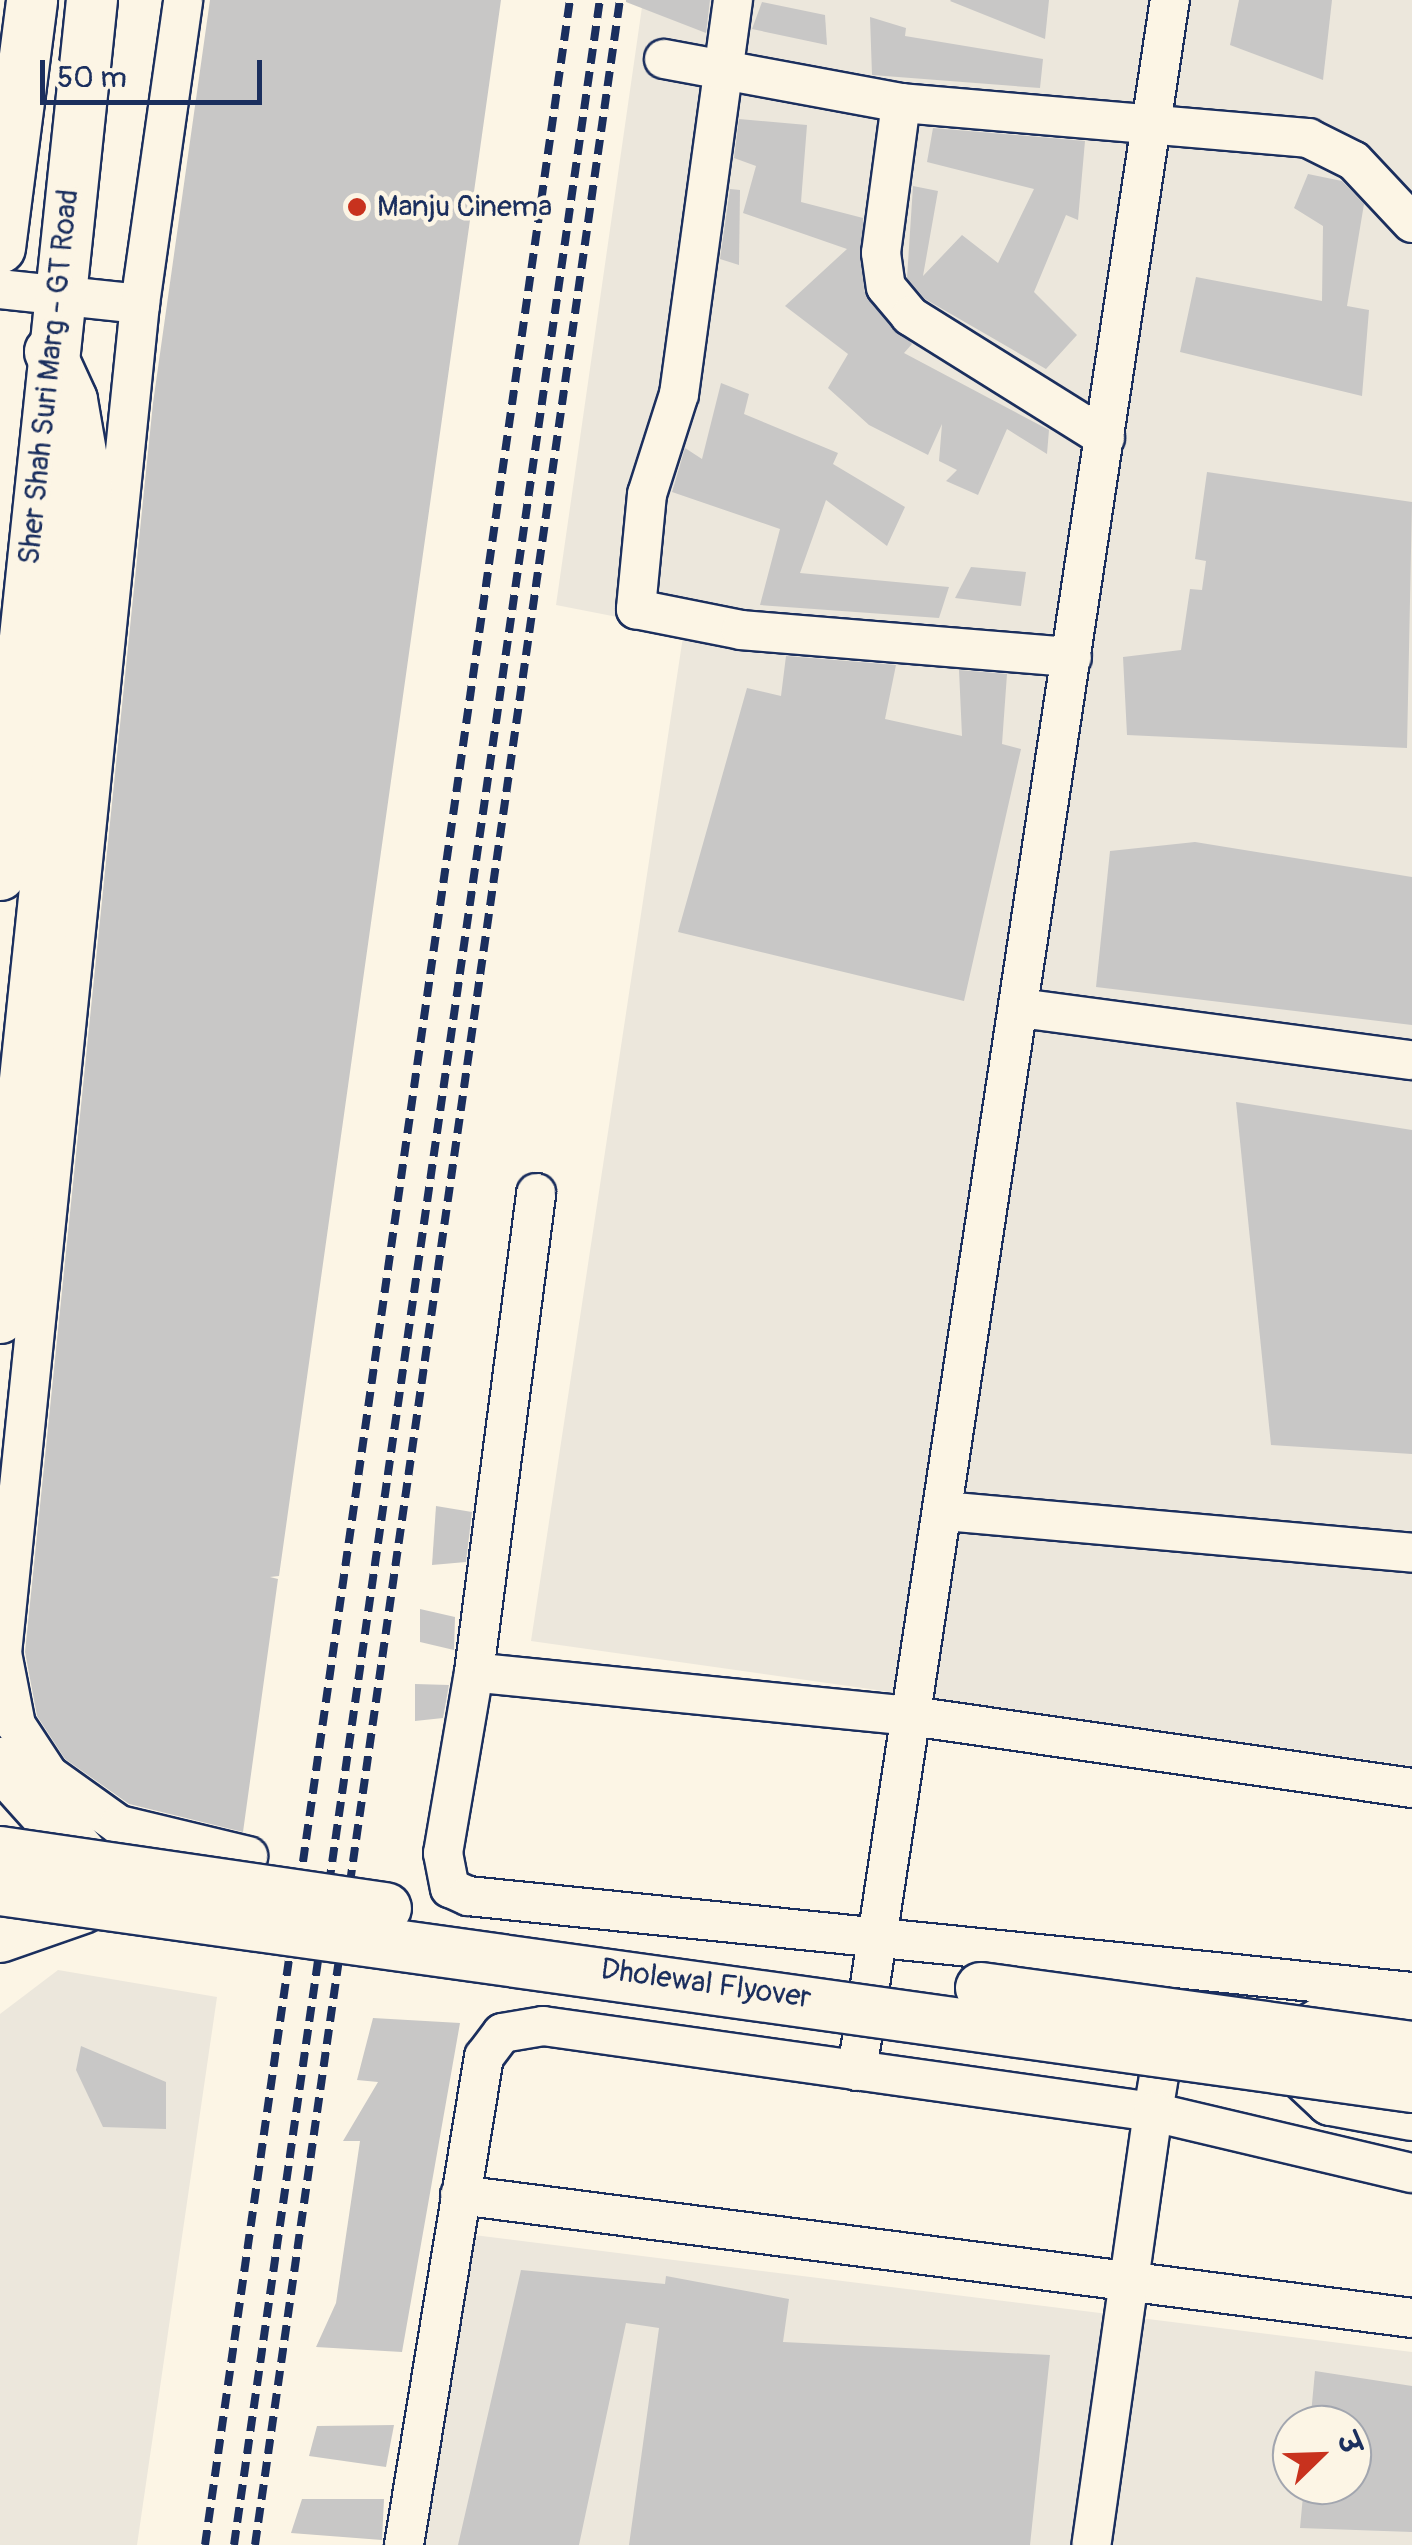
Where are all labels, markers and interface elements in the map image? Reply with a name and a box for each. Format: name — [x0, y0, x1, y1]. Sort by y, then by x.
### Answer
scale bar — [45, 40, 268, 102]
text: 50 m — [57, 59, 127, 96]
street label: Sher Shah Suri Marg - GT Road — [11, 188, 87, 566]
place label: Manju Cinema — [377, 189, 552, 225]
marker: Manju Cinema — [346, 196, 368, 218]
street label: Dholewal Flyover — [599, 1951, 813, 2017]
north arrow — [1272, 2405, 1372, 2505]
text: उ — [1328, 2428, 1368, 2459]

